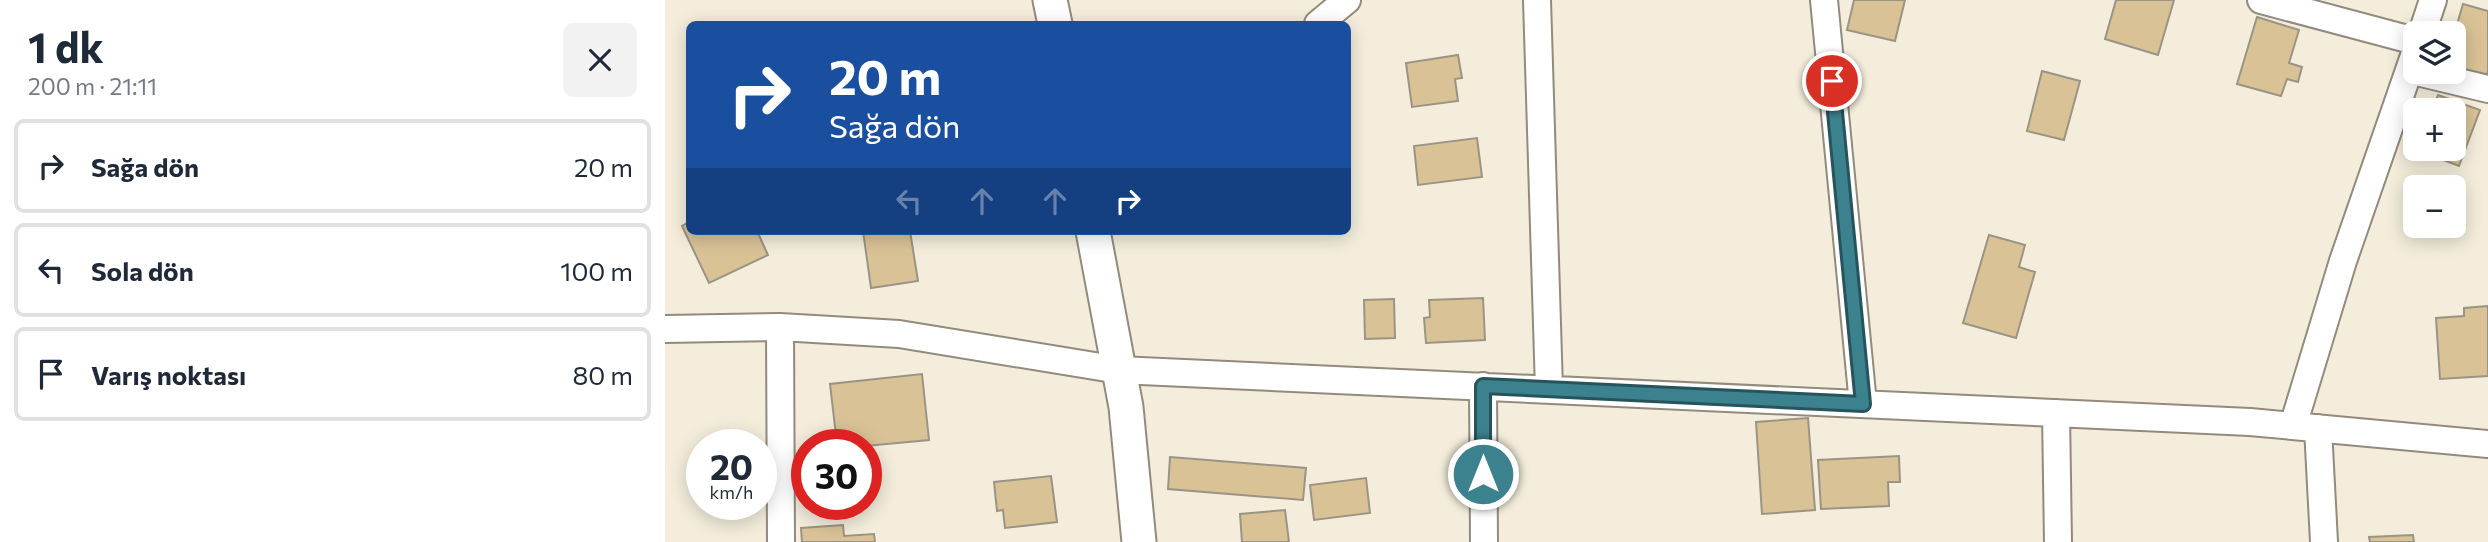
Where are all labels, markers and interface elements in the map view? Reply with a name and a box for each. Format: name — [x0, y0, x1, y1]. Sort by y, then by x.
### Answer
text: 1 dk — [28, 20, 104, 72]
map controls — [2403, 21, 2466, 238]
button: layers — [2403, 21, 2466, 84]
button: close — [563, 23, 637, 97]
text: 20 m — [829, 45, 941, 105]
icon: right — [714, 49, 805, 140]
pin — [1802, 51, 1862, 111]
icon: arrive — [1813, 62, 1851, 100]
text: 200 m · 21:11 — [28, 72, 157, 100]
button: + — [2403, 98, 2466, 161]
text: Sağa dön — [829, 105, 960, 145]
icon: right — [32, 147, 70, 185]
text: Sağa dön — [91, 151, 199, 182]
text: 20 m — [574, 151, 633, 182]
button: − — [2403, 175, 2466, 238]
icon: left — [890, 182, 928, 220]
icon: ahead — [963, 182, 1001, 220]
icon: ahead — [1036, 182, 1074, 220]
icon: right — [1109, 182, 1147, 220]
icon: left — [32, 251, 70, 289]
text: Sola dön — [91, 255, 194, 286]
text: 100 m — [560, 255, 633, 286]
icon: arrive — [32, 355, 70, 393]
text: Varış noktası — [91, 359, 246, 390]
text: 80 m — [573, 359, 633, 390]
speed limit sign: 30 — [791, 429, 882, 520]
position arrow — [1446, 437, 1520, 511]
text: 20 — [710, 444, 753, 487]
text: km/h — [710, 481, 753, 503]

